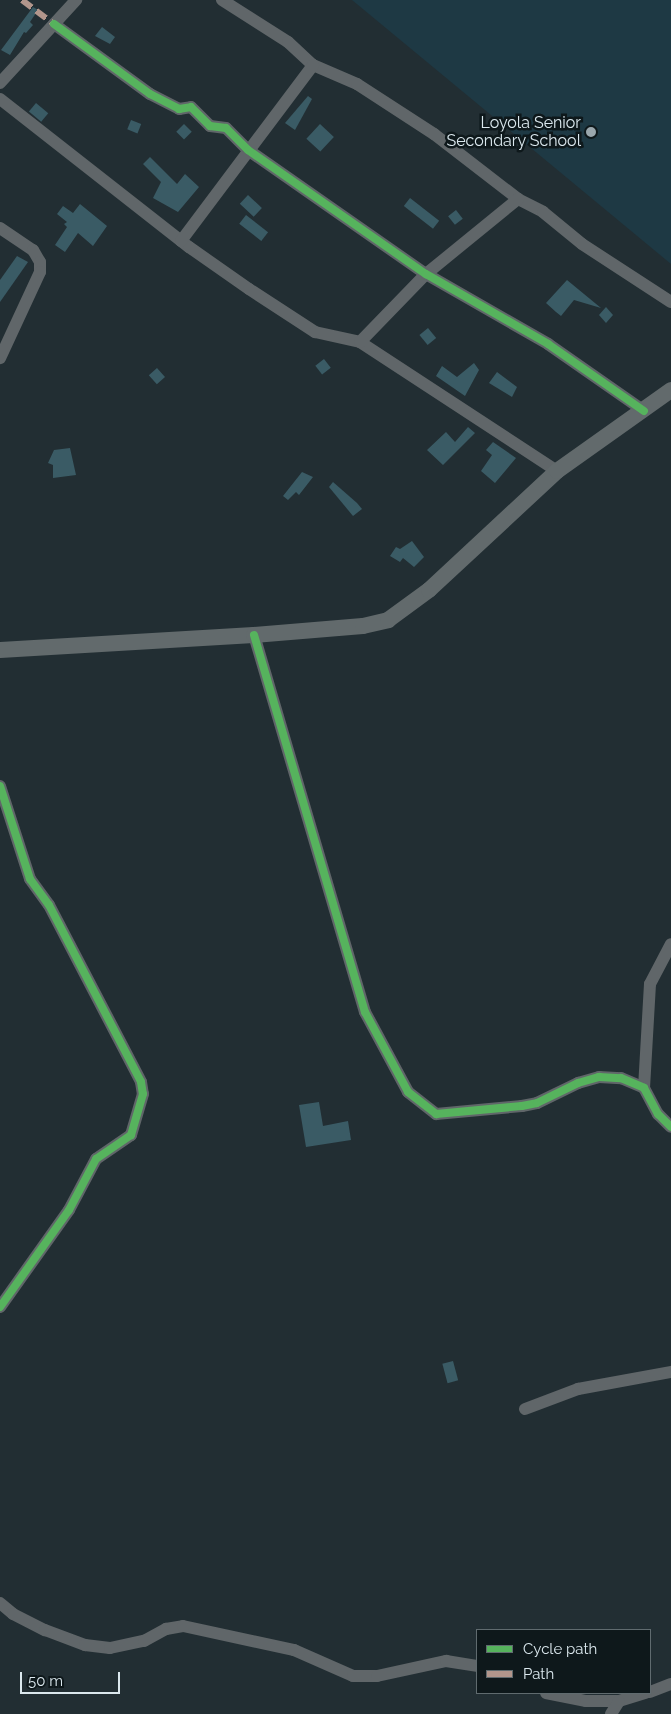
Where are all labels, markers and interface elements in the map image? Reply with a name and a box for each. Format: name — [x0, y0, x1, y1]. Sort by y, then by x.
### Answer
place label: Loyola Senior Secondary School — [446, 113, 581, 151]
marker: Loyola Senior Secondary School — [585, 126, 597, 138]
legend — [476, 1629, 651, 1694]
text: Cycle path — [523, 1640, 597, 1658]
scale bar — [22, 1662, 122, 1694]
text: Path — [523, 1665, 554, 1683]
text: 50 m — [28, 1672, 63, 1690]

